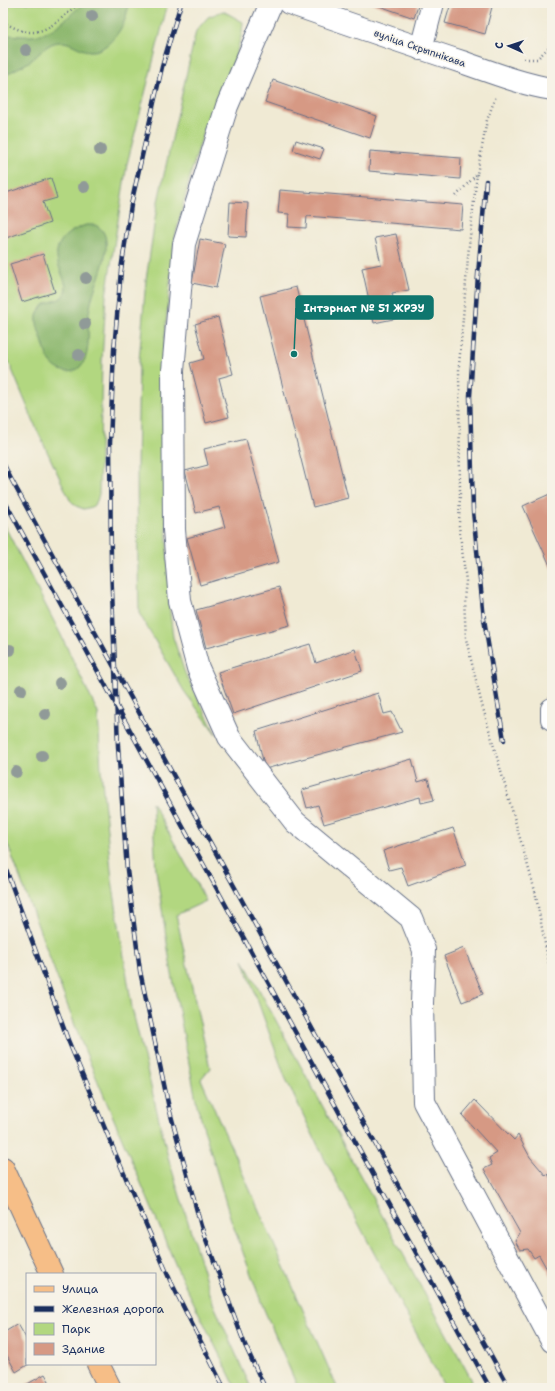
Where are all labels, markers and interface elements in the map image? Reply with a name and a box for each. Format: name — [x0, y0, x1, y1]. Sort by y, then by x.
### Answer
street label: вуліца Скрыпнікава — [372, 26, 468, 70]
north arrow — [489, 26, 529, 66]
text: С — [492, 41, 507, 49]
callout: Інтэрнат № 51 ЖРЭУ — [296, 296, 433, 319]
text: Інтэрнат № 51 ЖРЭУ — [304, 301, 424, 316]
legend — [26, 1273, 156, 1365]
text: Улица — [62, 1281, 99, 1297]
text: Железная дорога — [62, 1301, 165, 1317]
text: Парк — [62, 1321, 91, 1337]
text: Здание — [62, 1341, 106, 1357]

